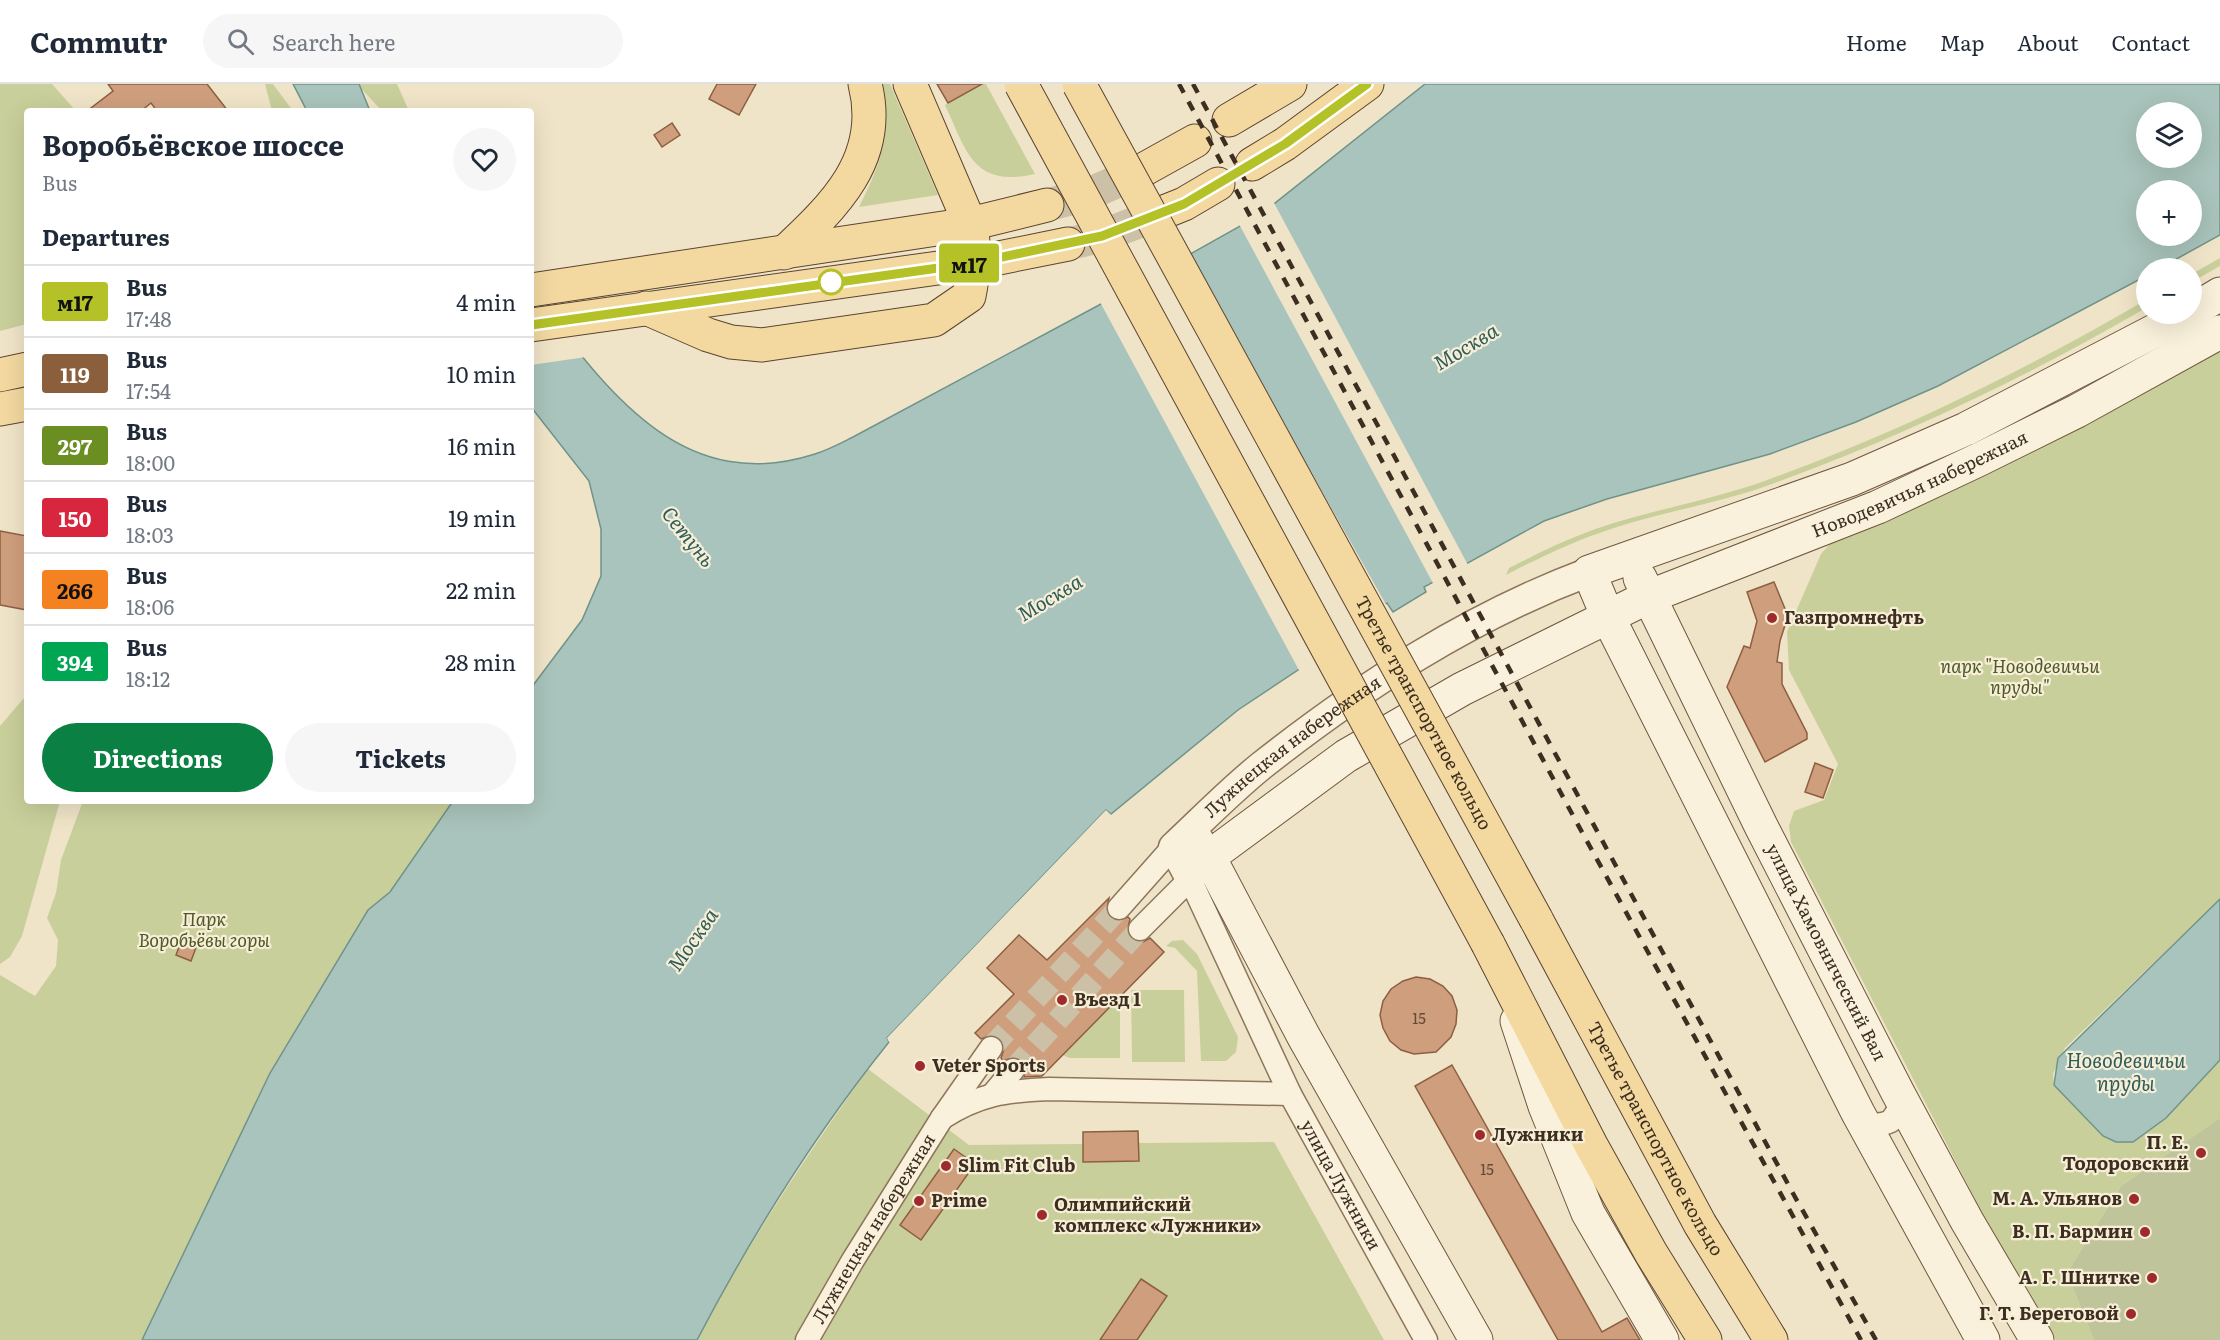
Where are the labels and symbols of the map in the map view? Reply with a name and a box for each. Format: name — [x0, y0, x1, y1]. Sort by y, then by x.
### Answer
line badge: м17 — [934, 244, 1004, 282]
unlabelled marker — [818, 269, 844, 295]
water label: Москва — [1427, 314, 1504, 376]
street label: Новодевичья набережная — [1807, 423, 2032, 544]
water label: Сетунь — [656, 499, 723, 573]
water label: Москва — [1011, 565, 1088, 627]
street label: Третье транспортное кольцо — [1349, 590, 1500, 834]
place label: Газпромнефть — [1784, 603, 1924, 630]
marker: Газпромнефть — [1765, 611, 1779, 625]
park label: парк "Новодевичьи пруды" — [1940, 652, 2100, 700]
street label: Лужнецкая набережная — [1197, 668, 1386, 823]
street label: улица Хамовнический Вал — [1760, 838, 1894, 1065]
water label: Москва — [659, 901, 724, 977]
park label: Парк Воробьёвы горы — [138, 905, 270, 953]
place label: Въезд 1 — [1074, 985, 1141, 1012]
marker: Въезд 1 — [1055, 993, 1069, 1007]
house number: 15 — [1412, 1006, 1426, 1029]
street label: Третье транспортное кольцо — [1581, 1016, 1731, 1261]
water label: Новодевичьи пруды — [2066, 1044, 2186, 1097]
place label: Veter Sports — [932, 1051, 1045, 1078]
marker: Veter Sports — [913, 1059, 927, 1073]
street label: улица Лужники — [1295, 1114, 1389, 1255]
place label: Лужники — [1492, 1120, 1584, 1147]
street label: Лужнецкая набережная — [804, 1128, 941, 1328]
marker: Лужники — [1473, 1128, 1487, 1142]
place label: П. Е. Тодоровский — [2062, 1128, 2189, 1176]
marker: П. Е. Тодоровский — [2194, 1146, 2208, 1160]
place label: Slim Fit Club — [958, 1151, 1076, 1178]
house number: 15 — [1480, 1157, 1494, 1180]
marker: Slim Fit Club — [939, 1159, 953, 1173]
place label: М. А. Ульянов — [1992, 1184, 2122, 1211]
place label: Prime — [931, 1186, 987, 1213]
place label: Олимпийский комплекс «Лужники» — [1054, 1190, 1262, 1238]
marker: М. А. Ульянов — [2127, 1192, 2141, 1206]
marker: Prime — [912, 1194, 926, 1208]
marker: Олимпийский комплекс «Лужники» — [1035, 1208, 1049, 1222]
place label: В. П. Бармин — [2012, 1217, 2133, 1244]
marker: В. П. Бармин — [2138, 1225, 2152, 1239]
place label: А. Г. Шнитке — [2019, 1263, 2140, 1290]
marker: А. Г. Шнитке — [2145, 1271, 2159, 1285]
place label: Г. Т. Береговой — [1979, 1299, 2119, 1326]
marker: Г. Т. Береговой — [2124, 1307, 2138, 1321]

